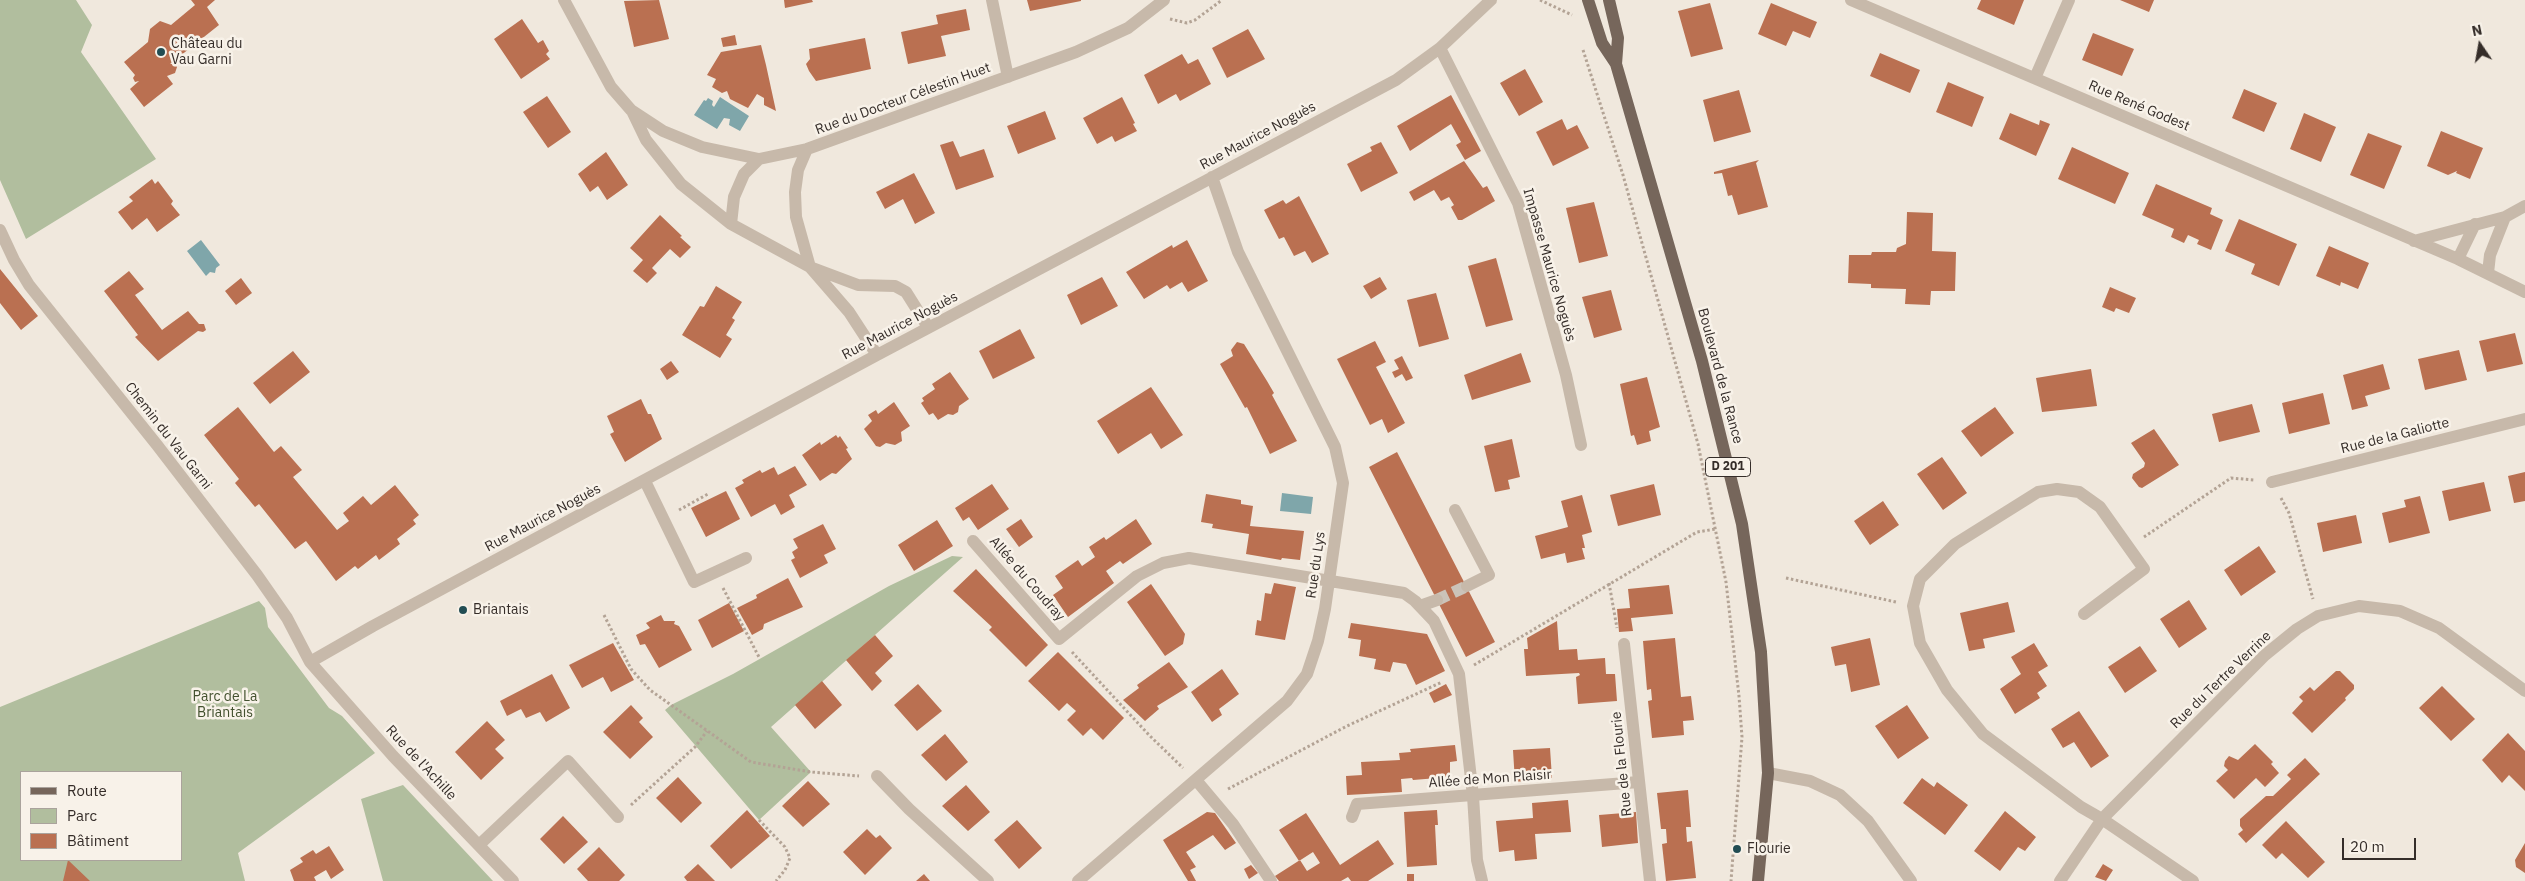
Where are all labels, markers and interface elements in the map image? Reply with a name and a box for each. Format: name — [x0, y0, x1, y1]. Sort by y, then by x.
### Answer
north arrow — [2455, 20, 2505, 70]
text: N — [2470, 20, 2484, 40]
place label: Château du Vau Garni — [171, 36, 242, 68]
marker: Château du Vau Garni — [155, 46, 167, 58]
street label: Rue du Docteur Célestin Huet — [813, 59, 993, 139]
street label: Rue René Godest — [2086, 77, 2192, 135]
street label: Rue Maurice Noguès — [1197, 98, 1319, 174]
street label: Impasse Maurice Noguès — [1519, 186, 1579, 344]
street label: Rue Maurice Noguès — [839, 288, 961, 364]
street label: Boulevard de la Rance — [1694, 306, 1746, 446]
street label: Chemin du Vau Garni — [121, 379, 215, 493]
street label: Rue de la Galiotte — [2339, 414, 2451, 458]
road number: D 201 — [1706, 458, 1750, 477]
street label: Rue Maurice Noguès — [482, 480, 604, 556]
street label: Rue du Lys — [1303, 530, 1329, 600]
street label: Allée du Coudray — [986, 533, 1068, 625]
place label: Briantais — [473, 602, 529, 618]
marker: Briantais — [457, 604, 469, 616]
street label: Rue du Tertre Verrine — [2167, 628, 2275, 732]
park label: Parc de La Briantais — [193, 689, 257, 722]
street label: Rue de la Flourie — [1608, 711, 1636, 817]
street label: Rue de l'Achille — [382, 722, 460, 804]
street label: Allée de Mon Plaisir — [1428, 766, 1552, 792]
legend — [20, 771, 182, 861]
text: Route — [67, 781, 107, 800]
text: Parc — [67, 806, 97, 825]
scale bar — [2345, 828, 2419, 860]
text: Bâtiment — [67, 831, 129, 850]
text: 20 m — [2350, 837, 2385, 856]
place label: Flourie — [1747, 841, 1791, 857]
marker: Flourie — [1731, 843, 1743, 855]

